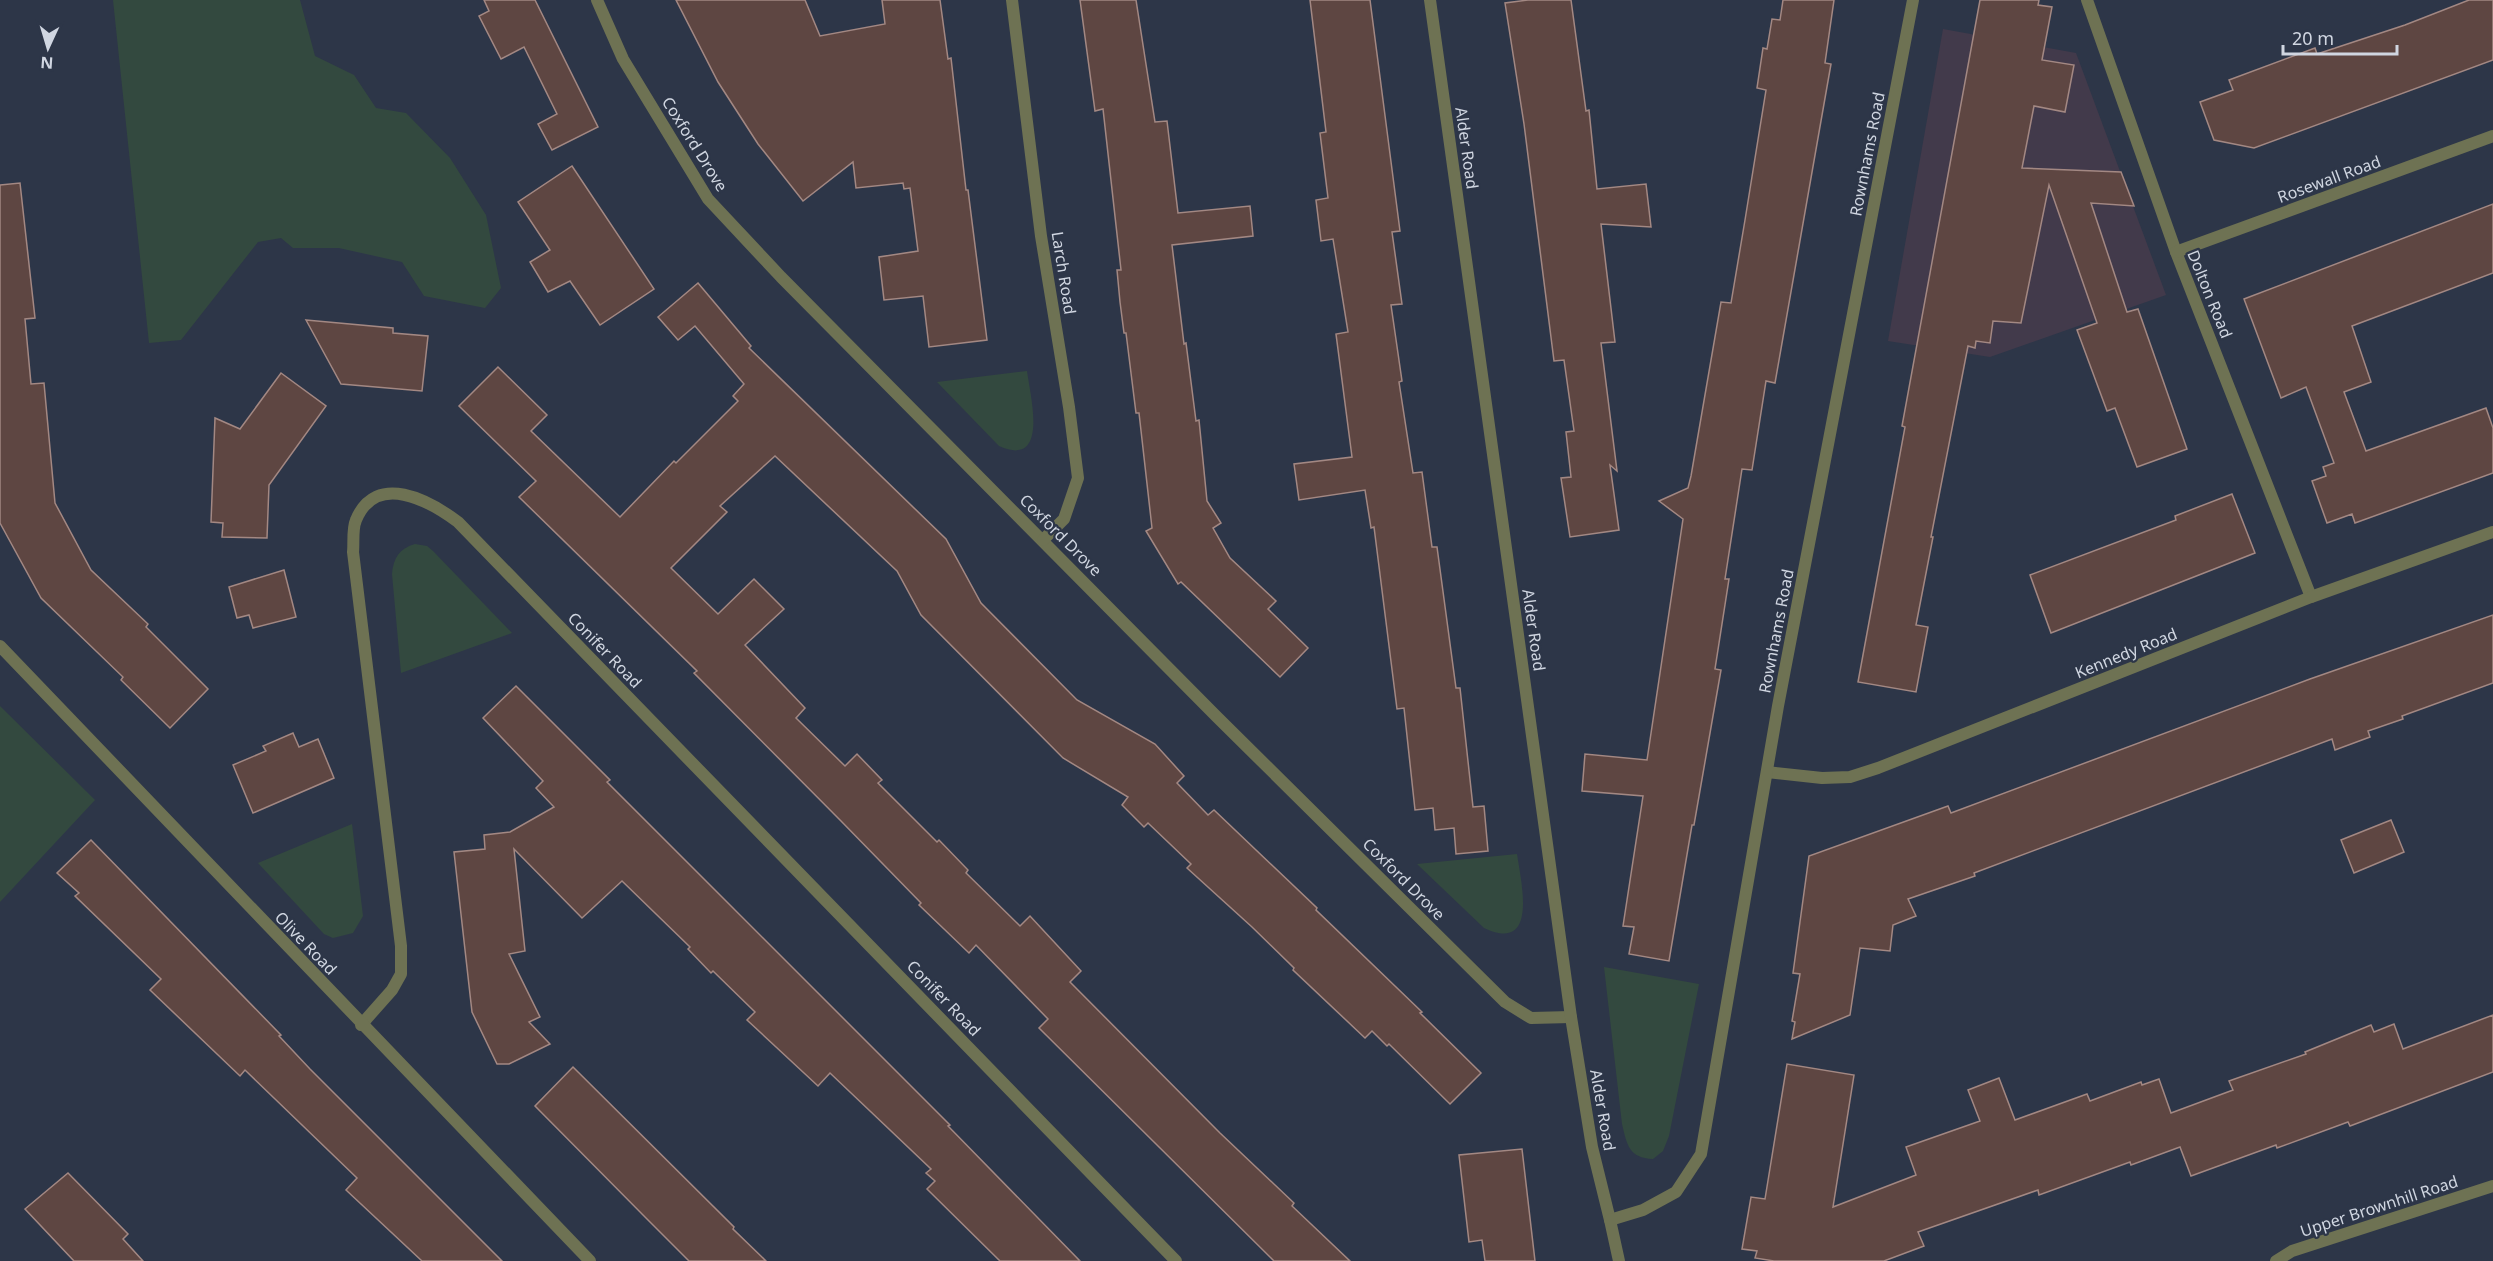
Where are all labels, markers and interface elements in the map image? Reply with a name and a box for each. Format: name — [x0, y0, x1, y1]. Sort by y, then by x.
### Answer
north arrow — [18, 18, 78, 78]
scale bar — [2283, 18, 2397, 56]
text: 20 m — [2292, 26, 2334, 50]
text: N — [40, 52, 54, 74]
street label: Rownhams Road — [1844, 90, 1890, 218]
street label: Coxford Drove — [657, 92, 733, 196]
street label: Alder Road — [1450, 106, 1484, 190]
street label: Rosewall Road — [2274, 150, 2384, 208]
street label: Larch Road — [1047, 230, 1081, 316]
street label: Dolton Road — [2182, 247, 2238, 341]
street label: Coxford Drove — [1015, 489, 1107, 581]
street label: Rownhams Road — [1753, 567, 1799, 695]
street label: Alder Road — [1517, 588, 1551, 672]
street label: Conifer Road — [563, 607, 647, 693]
street label: Kennedy Road — [2072, 623, 2180, 683]
street label: Coxford Drove — [1358, 833, 1450, 925]
street label: Olive Road — [270, 906, 342, 980]
street label: Conifer Road — [902, 955, 986, 1041]
street label: Alder Road — [1585, 1067, 1621, 1153]
street label: Upper Brownhill Road — [2297, 1170, 2461, 1242]

